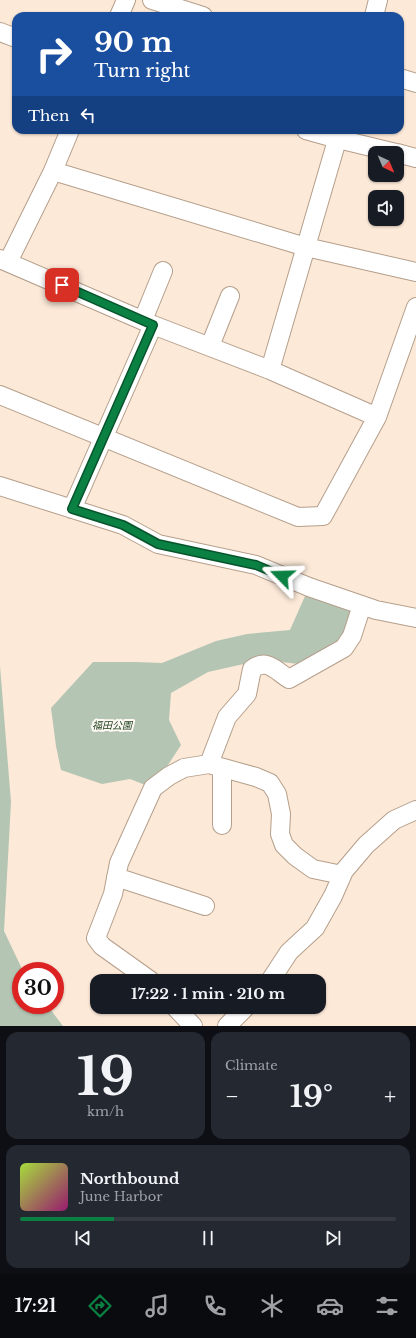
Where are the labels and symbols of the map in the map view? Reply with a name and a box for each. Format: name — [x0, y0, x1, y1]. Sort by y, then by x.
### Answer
north arrow — [368, 146, 404, 182]
pin — [45, 268, 79, 302]
position arrow — [261, 555, 303, 597]
park label: 福田公園 — [92, 719, 134, 732]
speed limit sign: 30 — [12, 962, 64, 1014]

